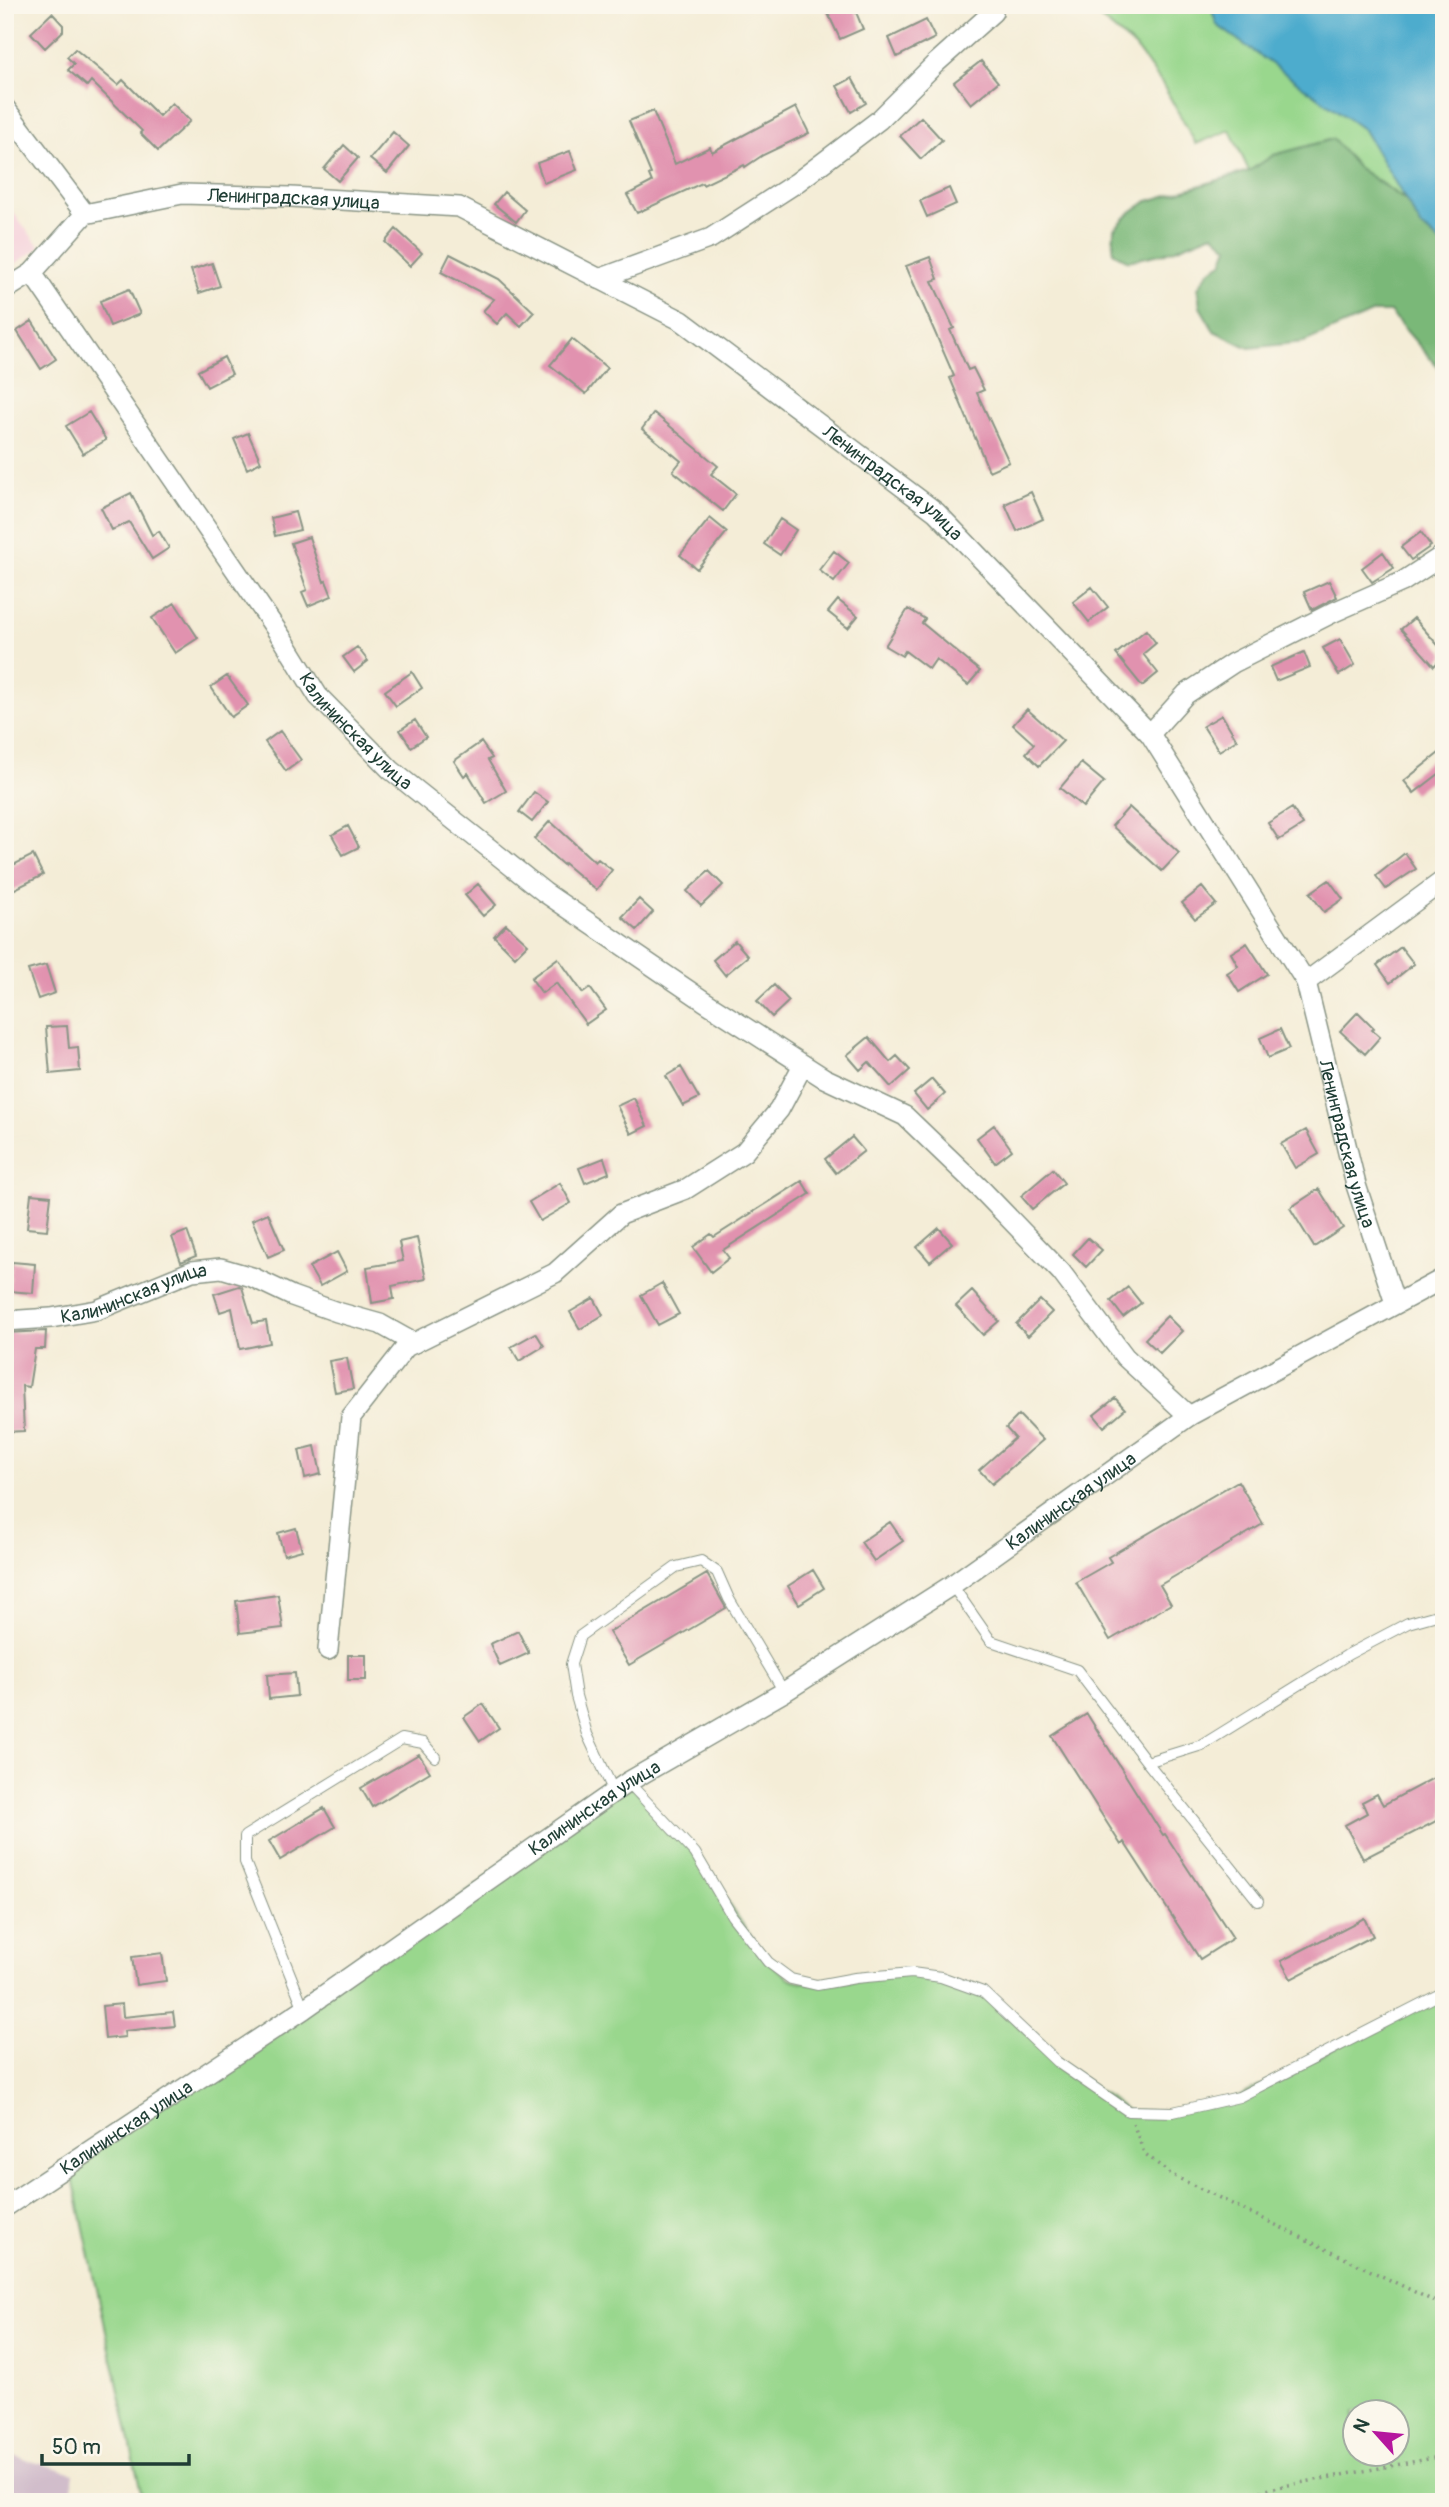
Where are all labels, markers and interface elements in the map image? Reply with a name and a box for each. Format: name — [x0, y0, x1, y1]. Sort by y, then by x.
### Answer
street label: Ленинградская улица — [206, 184, 381, 215]
street label: Ленинградская улица — [817, 420, 968, 546]
street label: Калининская улица — [293, 668, 417, 796]
street label: Ленинградская улица — [1312, 1057, 1380, 1231]
street label: Калининская улица — [59, 1259, 208, 1329]
street label: Калининская улица — [1001, 1447, 1141, 1556]
street label: Калининская улица — [524, 1755, 665, 1861]
street label: Калининская улица — [55, 2075, 198, 2180]
north arrow — [1340, 2398, 1410, 2468]
text: N — [1348, 2414, 1375, 2437]
scale bar — [42, 2423, 189, 2467]
text: 50 m — [52, 2434, 101, 2461]

